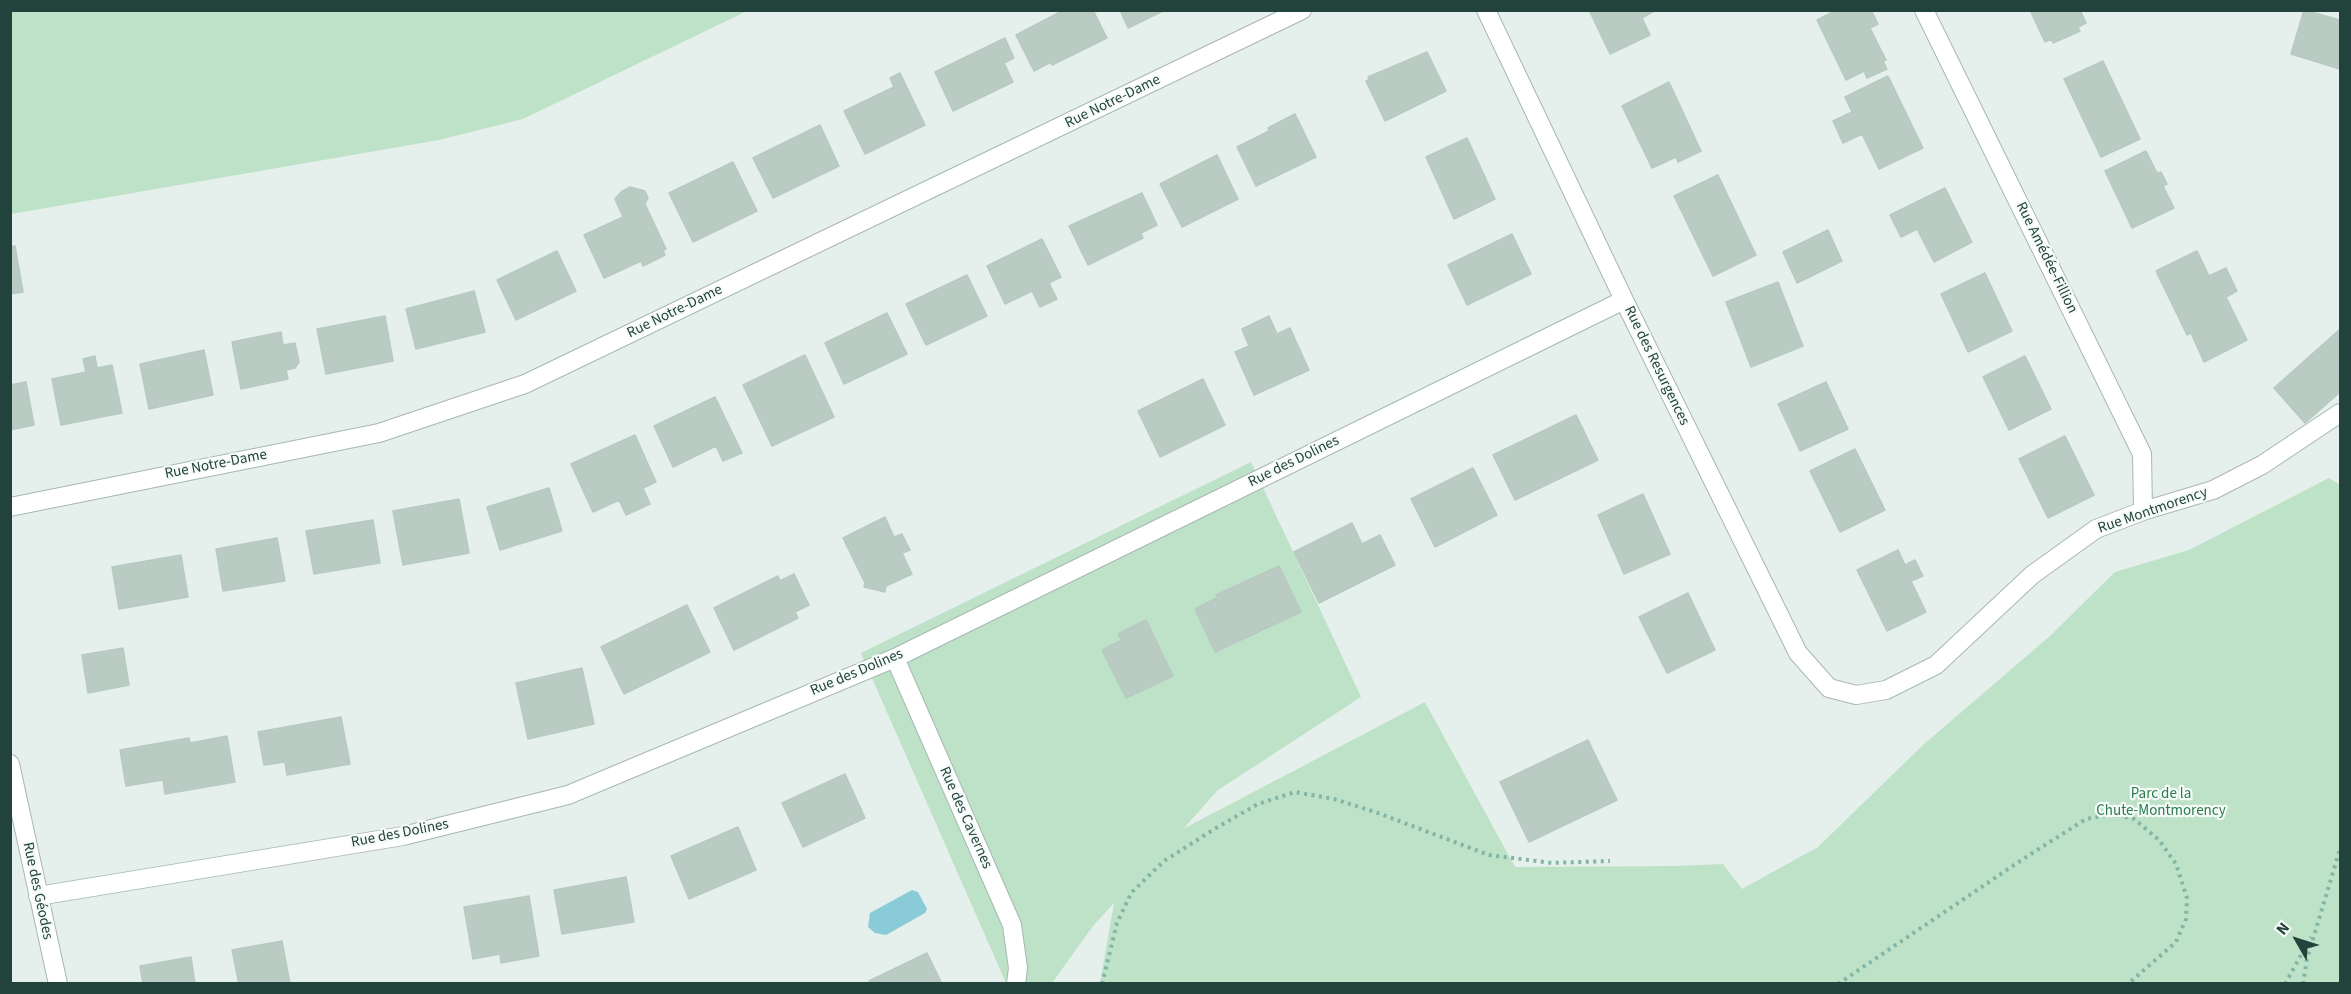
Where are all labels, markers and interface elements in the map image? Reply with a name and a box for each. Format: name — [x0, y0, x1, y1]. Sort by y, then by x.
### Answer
street label: Rue Notre-Dame — [1062, 71, 1164, 133]
street label: Rue Amédée-Fillion — [2011, 199, 2081, 317]
street label: Rue Notre-Dame — [624, 281, 726, 343]
street label: Rue des Resurgences — [1619, 303, 1693, 429]
street label: Rue des Dolines — [1246, 432, 1342, 492]
street label: Rue Notre-Dame — [163, 446, 269, 484]
street label: Rue Montmorency — [2096, 484, 2210, 538]
street label: Rue des Dolines — [808, 645, 906, 701]
street label: Rue des Cavernes — [934, 764, 996, 872]
park label: Parc de la Chute-Montmorency — [2096, 786, 2226, 821]
street label: Rue des Dolines — [350, 816, 450, 852]
street label: Rue des Géodes — [18, 841, 56, 941]
north arrow — [2267, 910, 2327, 970]
text: N — [2271, 918, 2295, 940]

